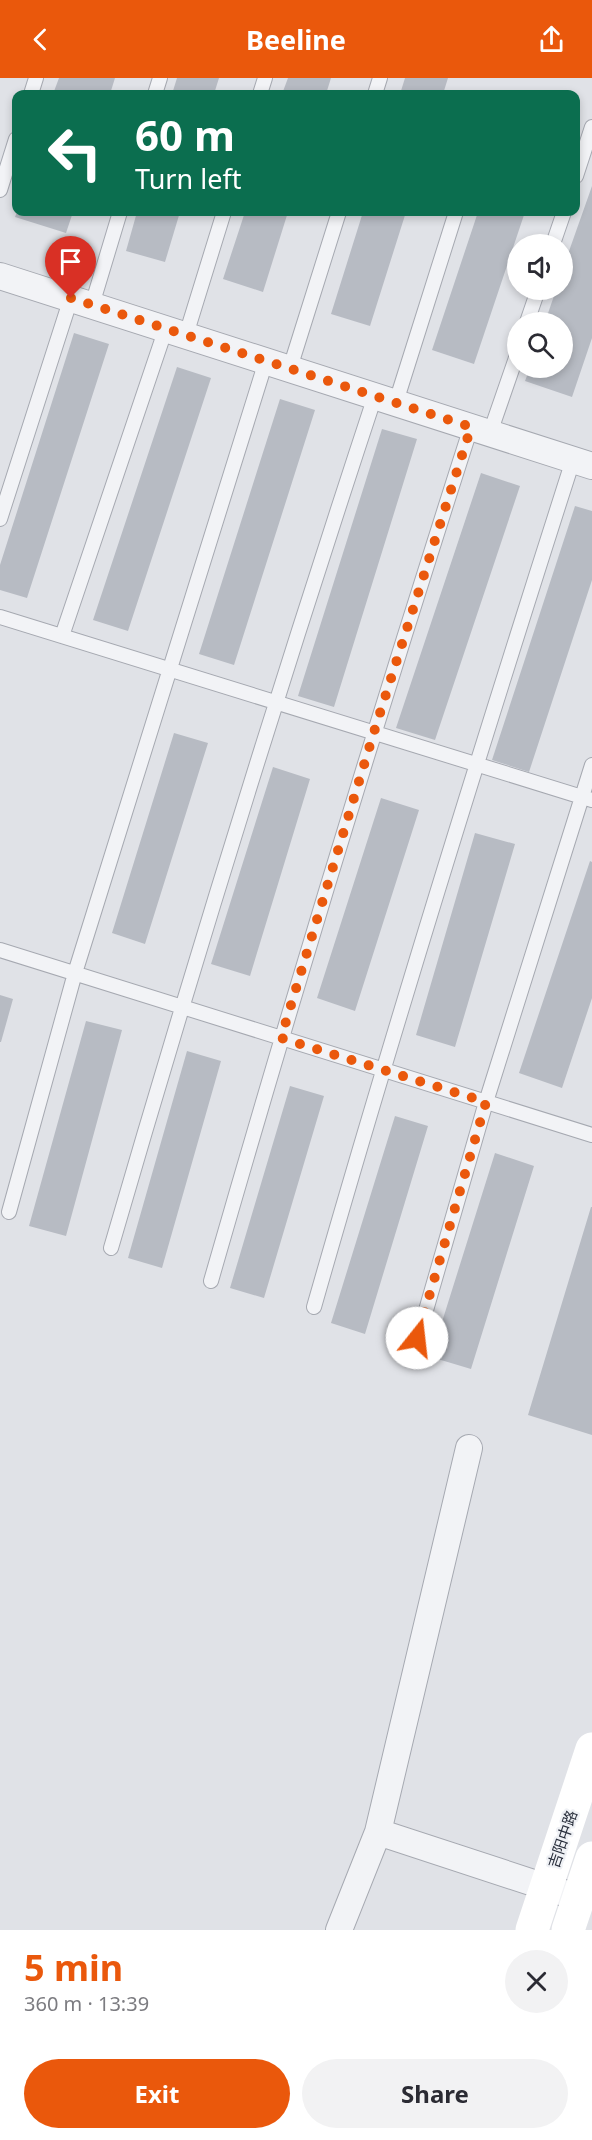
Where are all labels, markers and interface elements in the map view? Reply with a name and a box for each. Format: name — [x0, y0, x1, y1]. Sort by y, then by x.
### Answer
text: Beeline — [246, 21, 346, 58]
icon: back — [24, 23, 57, 56]
icon: share — [535, 23, 568, 56]
text: 60 m — [135, 106, 235, 163]
icon: left — [36, 114, 114, 192]
text: Turn left — [135, 160, 241, 197]
map controls — [507, 234, 573, 378]
button: sound — [507, 234, 573, 300]
pin — [45, 236, 96, 298]
icon: arrive — [54, 245, 87, 278]
button: search — [507, 312, 573, 378]
position arrow — [385, 1306, 449, 1370]
street label: 吉阳中路 — [543, 1807, 581, 1871]
text: 5 min — [24, 1943, 123, 1992]
button: close — [505, 1950, 568, 2013]
text: 360 m · 13:39 — [24, 1990, 149, 2017]
button: Exit — [24, 2059, 290, 2128]
button: Share — [302, 2059, 568, 2128]

